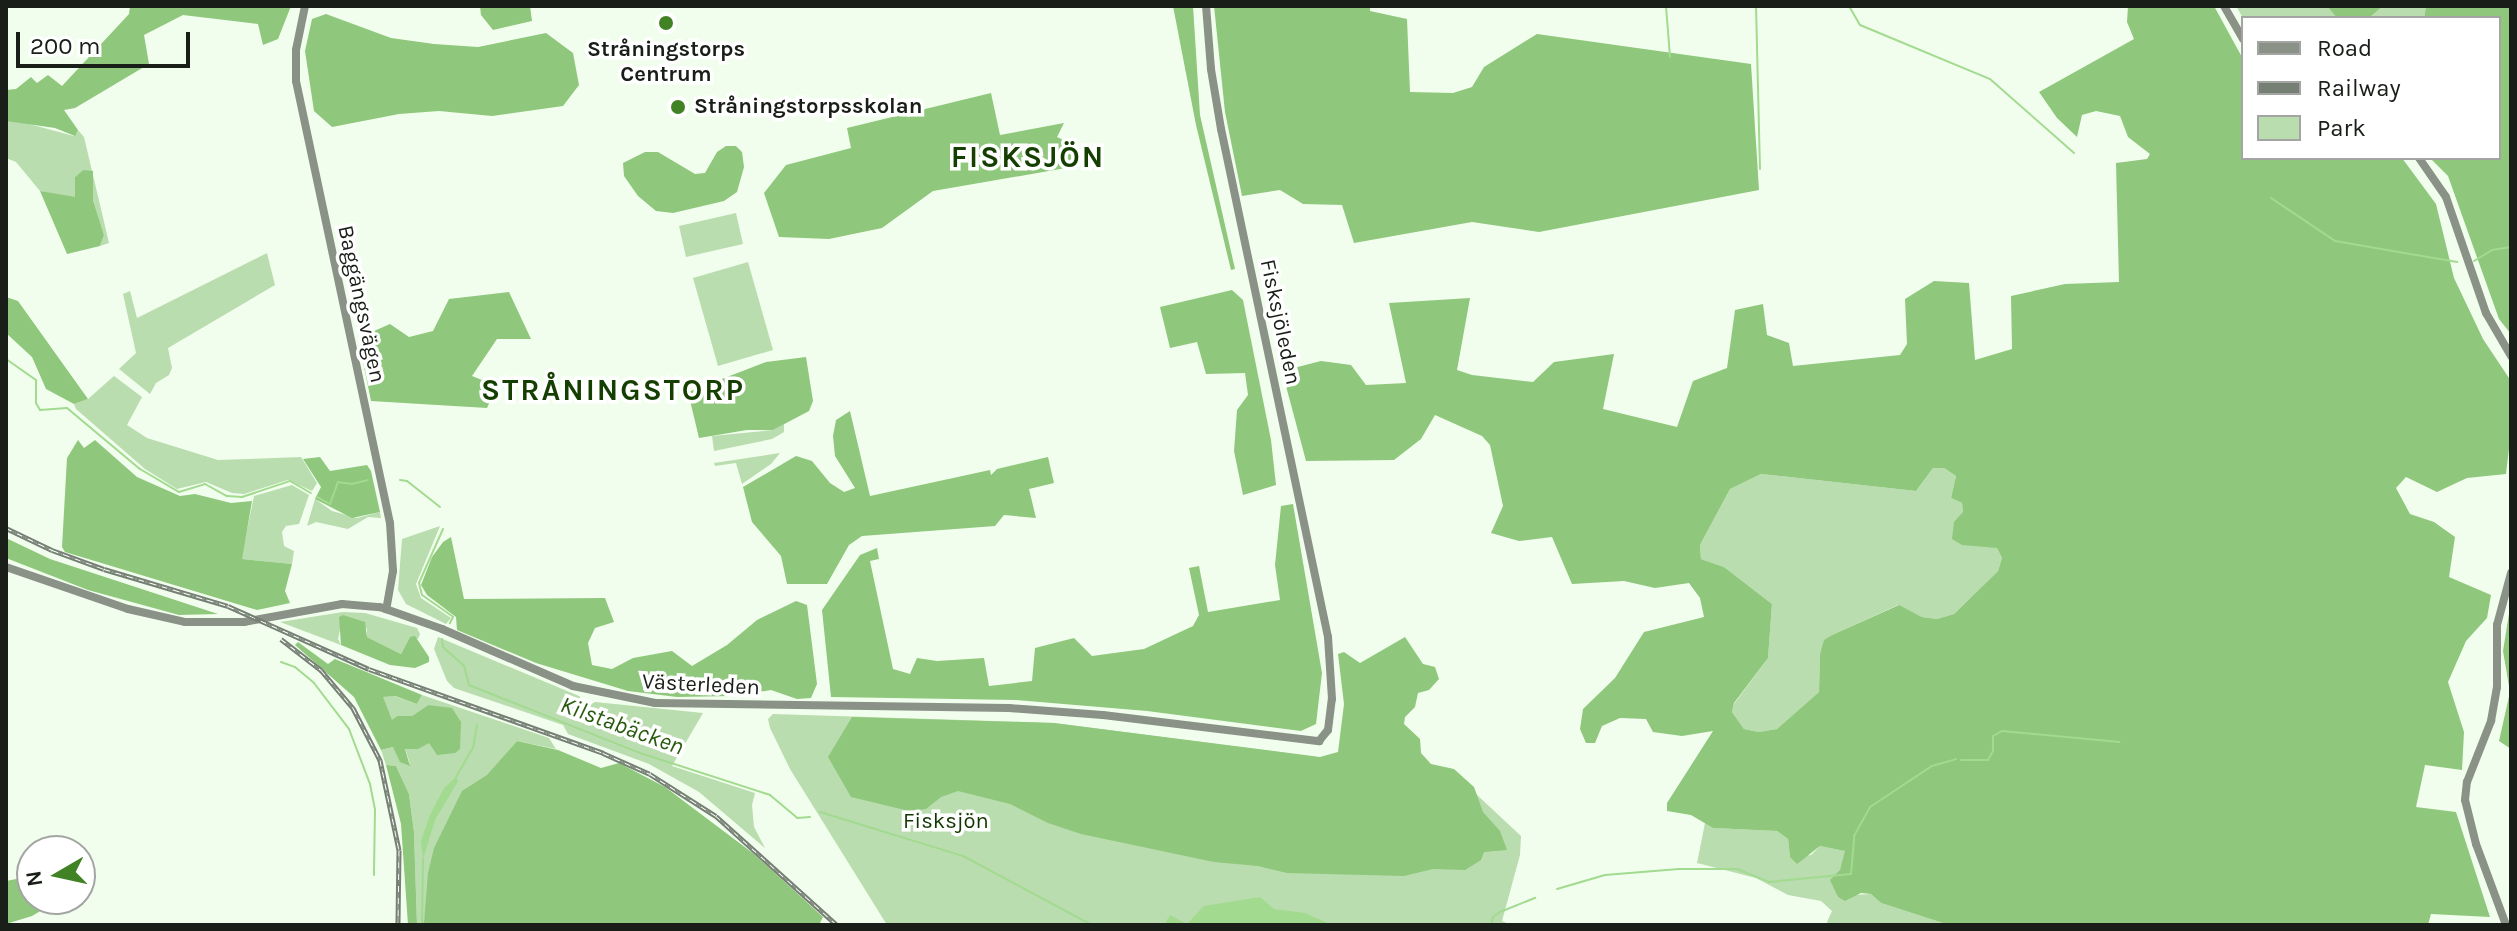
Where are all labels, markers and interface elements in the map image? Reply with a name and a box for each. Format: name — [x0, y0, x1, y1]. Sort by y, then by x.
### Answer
marker: Stråningstorps Centrum — [657, 14, 675, 32]
scale bar — [20, 16, 194, 66]
legend — [2241, 16, 2501, 160]
text: 200 m — [30, 32, 101, 60]
text: Road — [2317, 34, 2372, 62]
place label: Stråningstorps Centrum — [587, 36, 745, 88]
text: Railway — [2317, 74, 2401, 102]
place label: Stråningstorpsskolan — [694, 94, 922, 120]
marker: Stråningstorpsskolan — [669, 98, 687, 116]
text: Park — [2317, 114, 2366, 142]
district label: FISKSJÖN — [951, 139, 1105, 175]
street label: Baggängsvägen — [331, 223, 391, 385]
street label: Fisksjöleden — [1254, 257, 1306, 387]
district label: STRÅNINGSTORP — [481, 372, 745, 408]
street label: Västerleden — [641, 669, 761, 701]
water label: Kilstabäcken — [556, 690, 688, 762]
park label: Fisksjön — [903, 809, 989, 835]
north arrow — [16, 835, 96, 915]
text: N — [20, 869, 48, 888]

